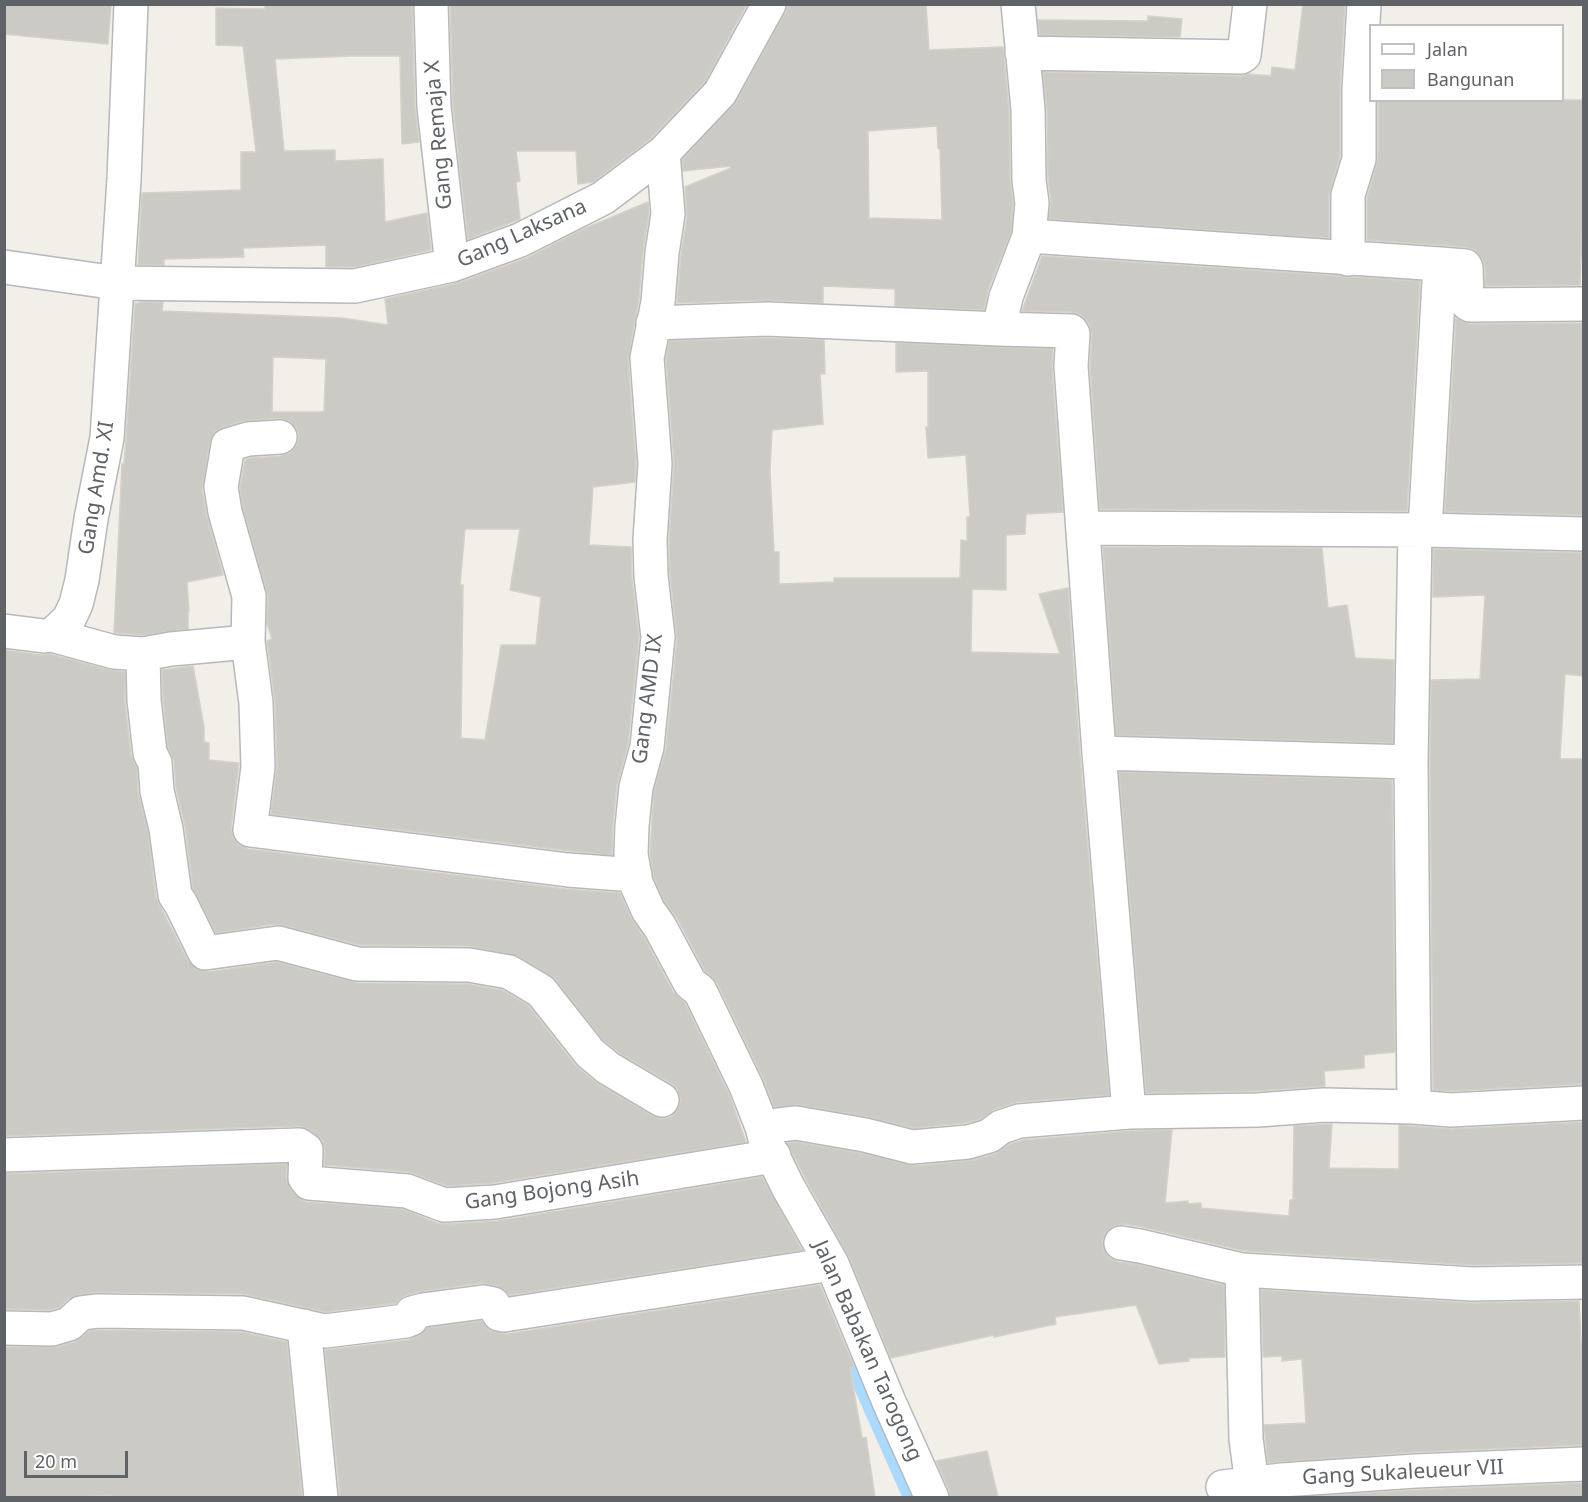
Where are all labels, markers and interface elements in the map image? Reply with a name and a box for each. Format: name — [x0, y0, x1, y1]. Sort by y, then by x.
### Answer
legend — [1369, 24, 1564, 102]
text: Jalan — [1427, 37, 1468, 61]
street label: Gang Remaja X — [420, 59, 458, 211]
text: Bangunan — [1427, 67, 1514, 91]
street label: Gang Laksana — [453, 194, 591, 274]
street label: Gang Amd. XI — [74, 419, 120, 557]
street label: Gang AMD IX — [628, 632, 668, 766]
street label: Gang Bojong Asih — [463, 1166, 641, 1216]
street label: Jalan Babakan Tarogong — [807, 1237, 927, 1465]
scale bar — [27, 1439, 130, 1477]
text: 20 m — [35, 1449, 77, 1473]
street label: Gang Sukaleueur VII — [1302, 1455, 1504, 1491]

